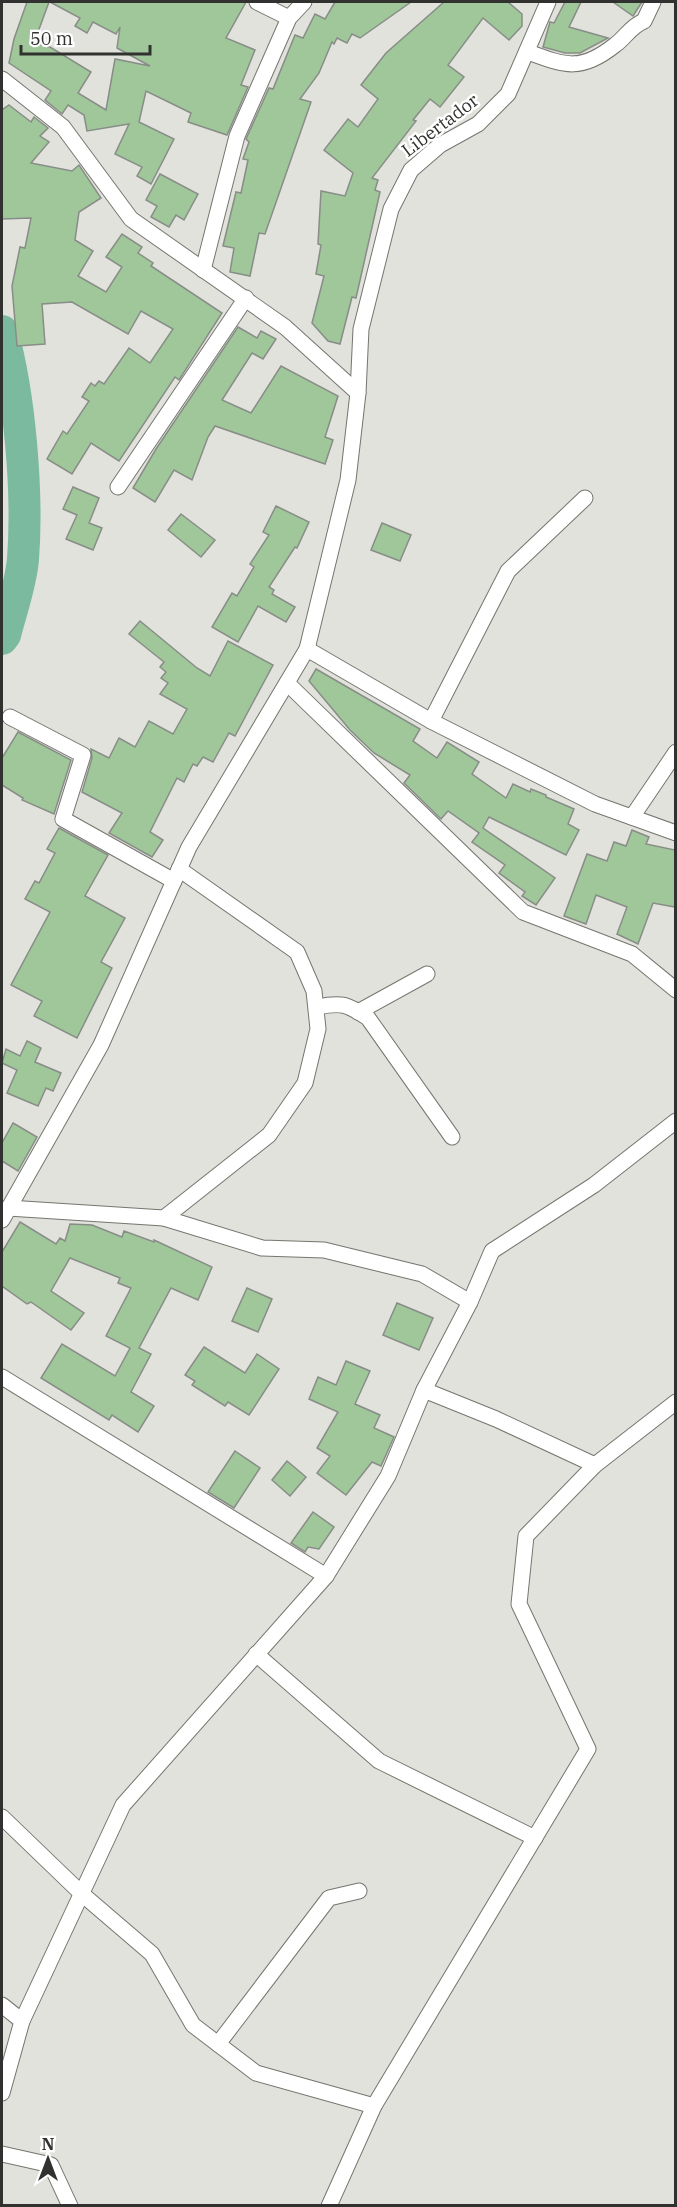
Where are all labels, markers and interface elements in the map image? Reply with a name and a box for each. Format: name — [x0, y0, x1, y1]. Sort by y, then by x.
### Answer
scale bar — [21, 18, 150, 56]
text: 50 m — [30, 27, 73, 50]
street label: Libertador — [397, 89, 483, 161]
north arrow — [18, 2129, 78, 2189]
text: N — [42, 2134, 54, 2154]

